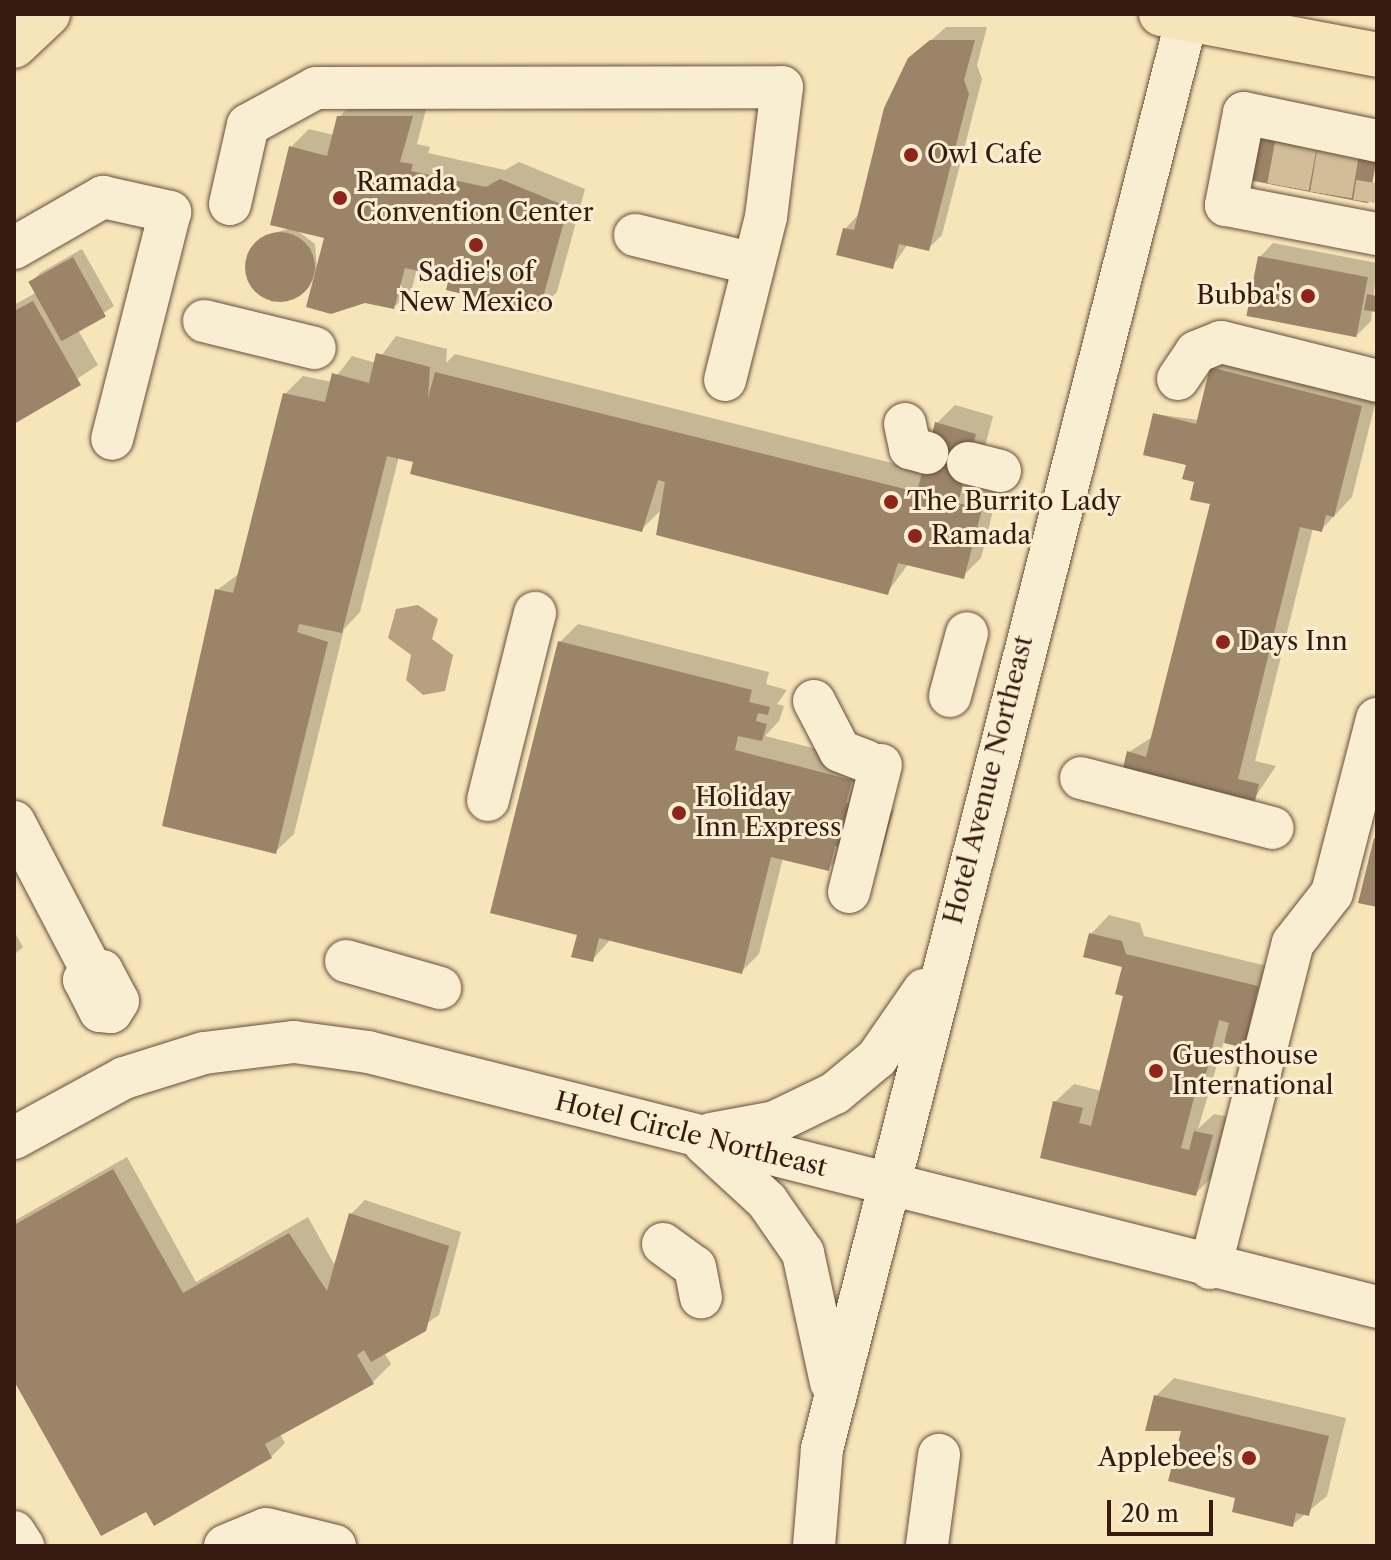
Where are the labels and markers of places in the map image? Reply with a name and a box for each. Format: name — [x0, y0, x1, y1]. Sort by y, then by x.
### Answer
place label: Owl Cafe — [927, 139, 1042, 171]
marker: Owl Cafe — [902, 146, 920, 164]
place label: Ramada Convention Center — [356, 167, 594, 228]
marker: Ramada Convention Center — [331, 189, 349, 207]
marker: Sadie's of New Mexico — [467, 236, 485, 254]
place label: Sadie's of New Mexico — [398, 257, 554, 318]
place label: Bubba's — [1196, 280, 1292, 312]
marker: Bubba's — [1299, 287, 1317, 305]
place label: The Burrito Lady — [907, 486, 1121, 518]
marker: The Burrito Lady — [882, 493, 900, 511]
place label: Ramada — [931, 520, 1031, 552]
marker: Ramada — [906, 527, 924, 545]
place label: Days Inn — [1239, 626, 1348, 658]
marker: Days Inn — [1214, 633, 1232, 651]
place label: Holiday Inn Express — [695, 782, 841, 844]
marker: Holiday Inn Express — [670, 804, 688, 822]
place label: Guesthouse International — [1172, 1040, 1334, 1102]
marker: Guesthouse International — [1147, 1062, 1165, 1080]
place label: Applebee's — [1098, 1442, 1233, 1474]
marker: Applebee's — [1240, 1449, 1258, 1467]

